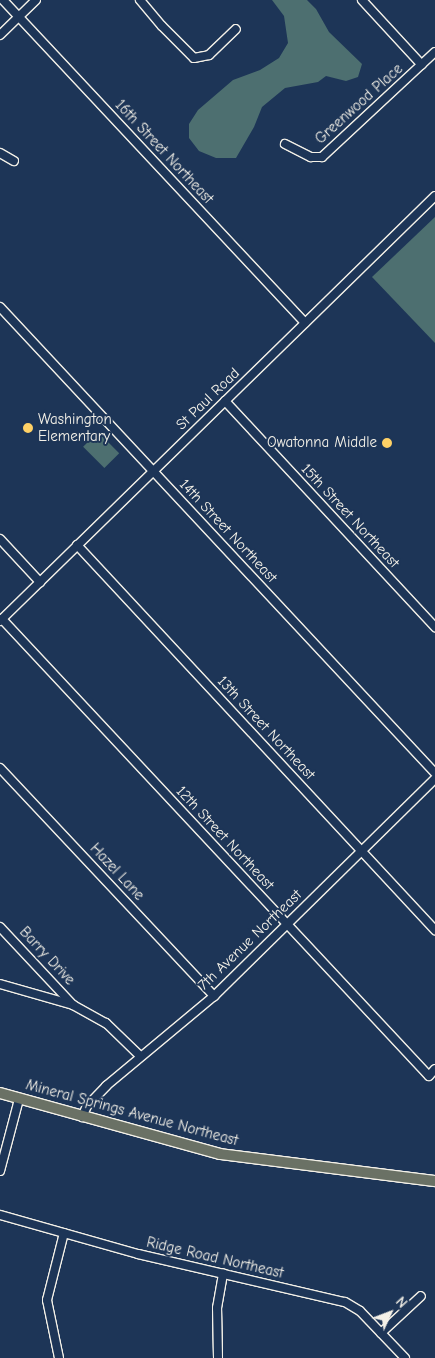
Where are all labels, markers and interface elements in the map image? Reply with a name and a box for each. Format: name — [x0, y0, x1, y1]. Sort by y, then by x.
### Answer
street label: Greenwood Place — [312, 60, 406, 148]
street label: 16th Street Northeast — [111, 96, 217, 208]
street label: St Paul Road — [172, 364, 244, 434]
place label: Washington Elementary — [38, 410, 112, 445]
marker: Washington Elementary — [22, 422, 34, 434]
place label: Owatonna Middle — [267, 434, 377, 452]
marker: Owatonna Middle — [381, 437, 393, 449]
street label: 15th Street Northeast — [297, 460, 403, 572]
street label: 14th Street Northeast — [175, 476, 281, 586]
street label: 13th Street Northeast — [213, 672, 319, 784]
street label: 12th Street Northeast — [172, 782, 278, 894]
street label: Hazel Lane — [86, 840, 148, 904]
street label: 7th Avenue Northeast — [194, 886, 306, 994]
street label: Barry Drive — [16, 923, 78, 989]
street label: Mineral Springs Avenue Northeast — [24, 1076, 240, 1150]
street label: Ridge Road Northeast — [145, 1233, 285, 1283]
north arrow — [365, 1288, 415, 1338]
text: N — [392, 1293, 411, 1312]

